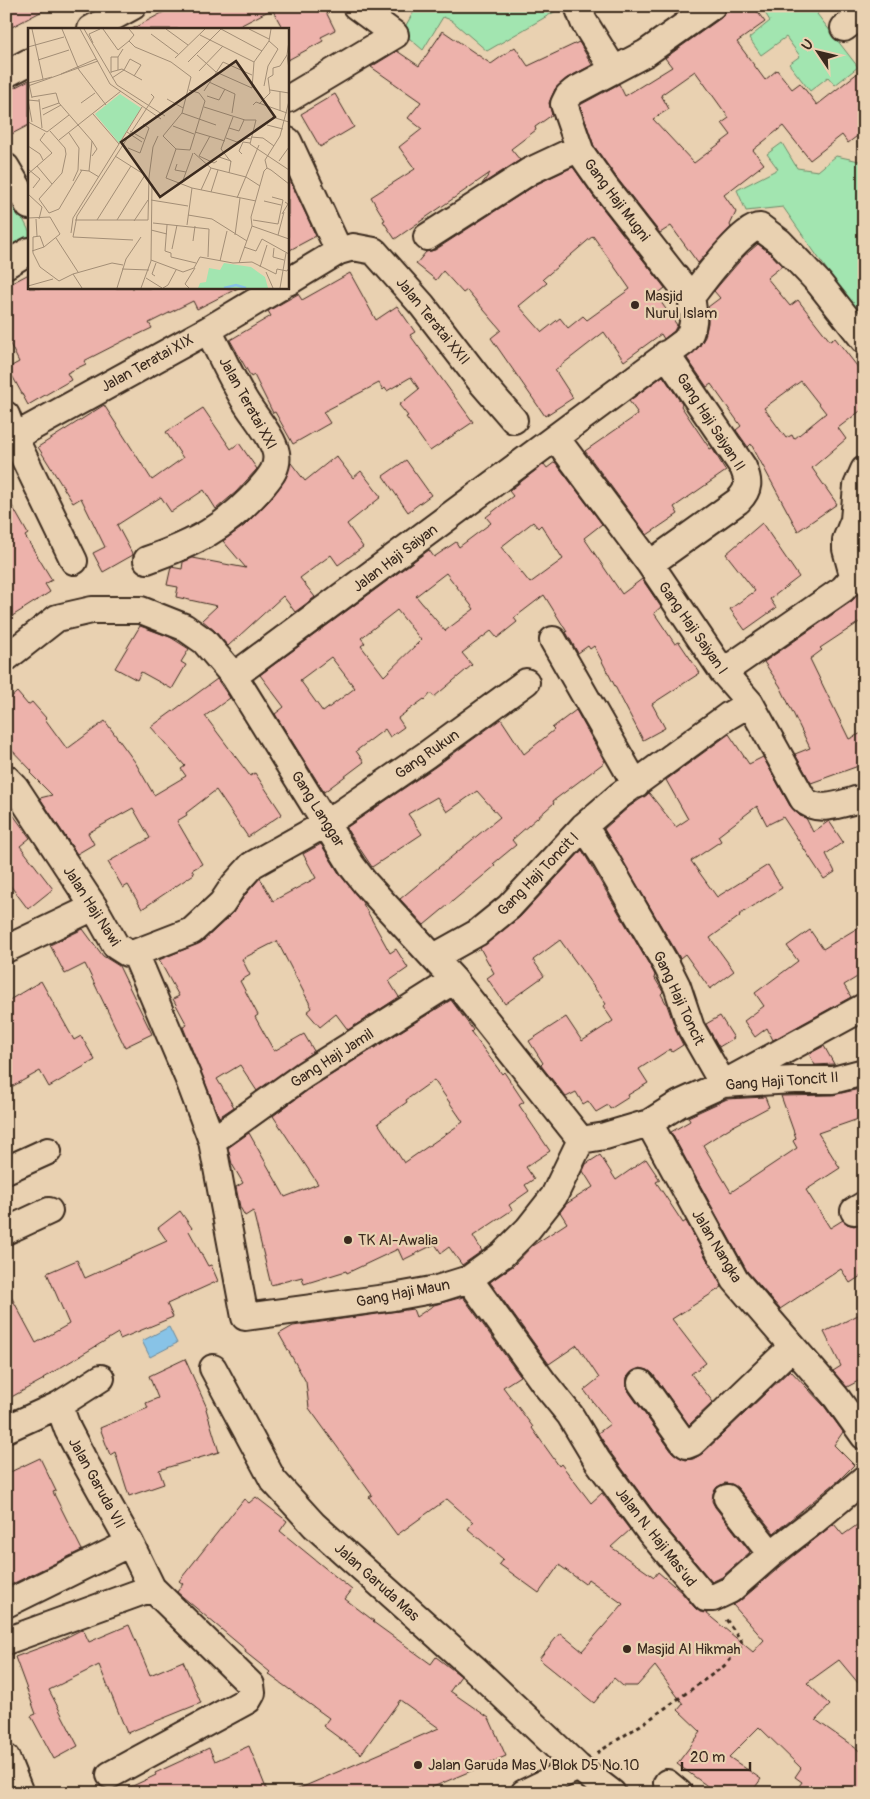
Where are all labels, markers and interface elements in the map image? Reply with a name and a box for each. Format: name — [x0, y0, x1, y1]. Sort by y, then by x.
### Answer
inset map — [28, 28, 289, 289]
north arrow — [792, 28, 842, 78]
text: U — [798, 36, 817, 54]
street label: Gang Haji Mugni — [579, 155, 654, 246]
street label: Jalan Teratai XXII — [392, 274, 474, 369]
place label: Masjid Nurul Islam — [645, 287, 717, 323]
marker: Masjid Nurul Islam — [629, 299, 641, 311]
street label: Jalan Teratai XIX — [98, 330, 197, 397]
street label: Jalan Teratai XXI — [214, 354, 281, 453]
street label: Gang Haji Saiyan II — [672, 370, 749, 475]
street label: Jalan Haji Saiyan — [349, 520, 442, 597]
street label: Gang Haji Saiyan I — [654, 578, 732, 678]
street label: Gang Rukun — [391, 725, 463, 783]
street label: Gang Langgar — [287, 767, 349, 852]
street label: Gang Haji Toncit I — [493, 828, 583, 920]
street label: Jalan Haji Nawi — [59, 863, 125, 950]
street label: Gang Haji Toncit — [648, 948, 709, 1049]
street label: Gang Haji Jamil — [287, 1024, 377, 1092]
street label: Gang Haji Toncit II — [725, 1068, 839, 1095]
street label: Jalan Nangka — [687, 1206, 746, 1286]
place label: TK Al-Awalia — [358, 1231, 438, 1250]
marker: TK Al-Awalia — [342, 1234, 354, 1246]
street label: Gang Haji Maun — [355, 1275, 452, 1312]
street label: Jalan Garuda VII — [64, 1435, 129, 1532]
street label: Jalan N. Haji Mas'ud — [611, 1484, 700, 1591]
street label: Jalan Garuda Mas — [330, 1539, 423, 1626]
place label: Masjid Al Hikmah — [637, 1640, 741, 1659]
marker: Masjid Al Hikmah — [621, 1643, 633, 1655]
scale bar — [682, 1739, 750, 1771]
text: 20 m — [690, 1748, 725, 1767]
place label: Jalan Garuda Mas V Blok D5 No.10 — [428, 1756, 639, 1775]
marker: Jalan Garuda Mas V Blok D5 No.10 — [412, 1759, 424, 1771]

